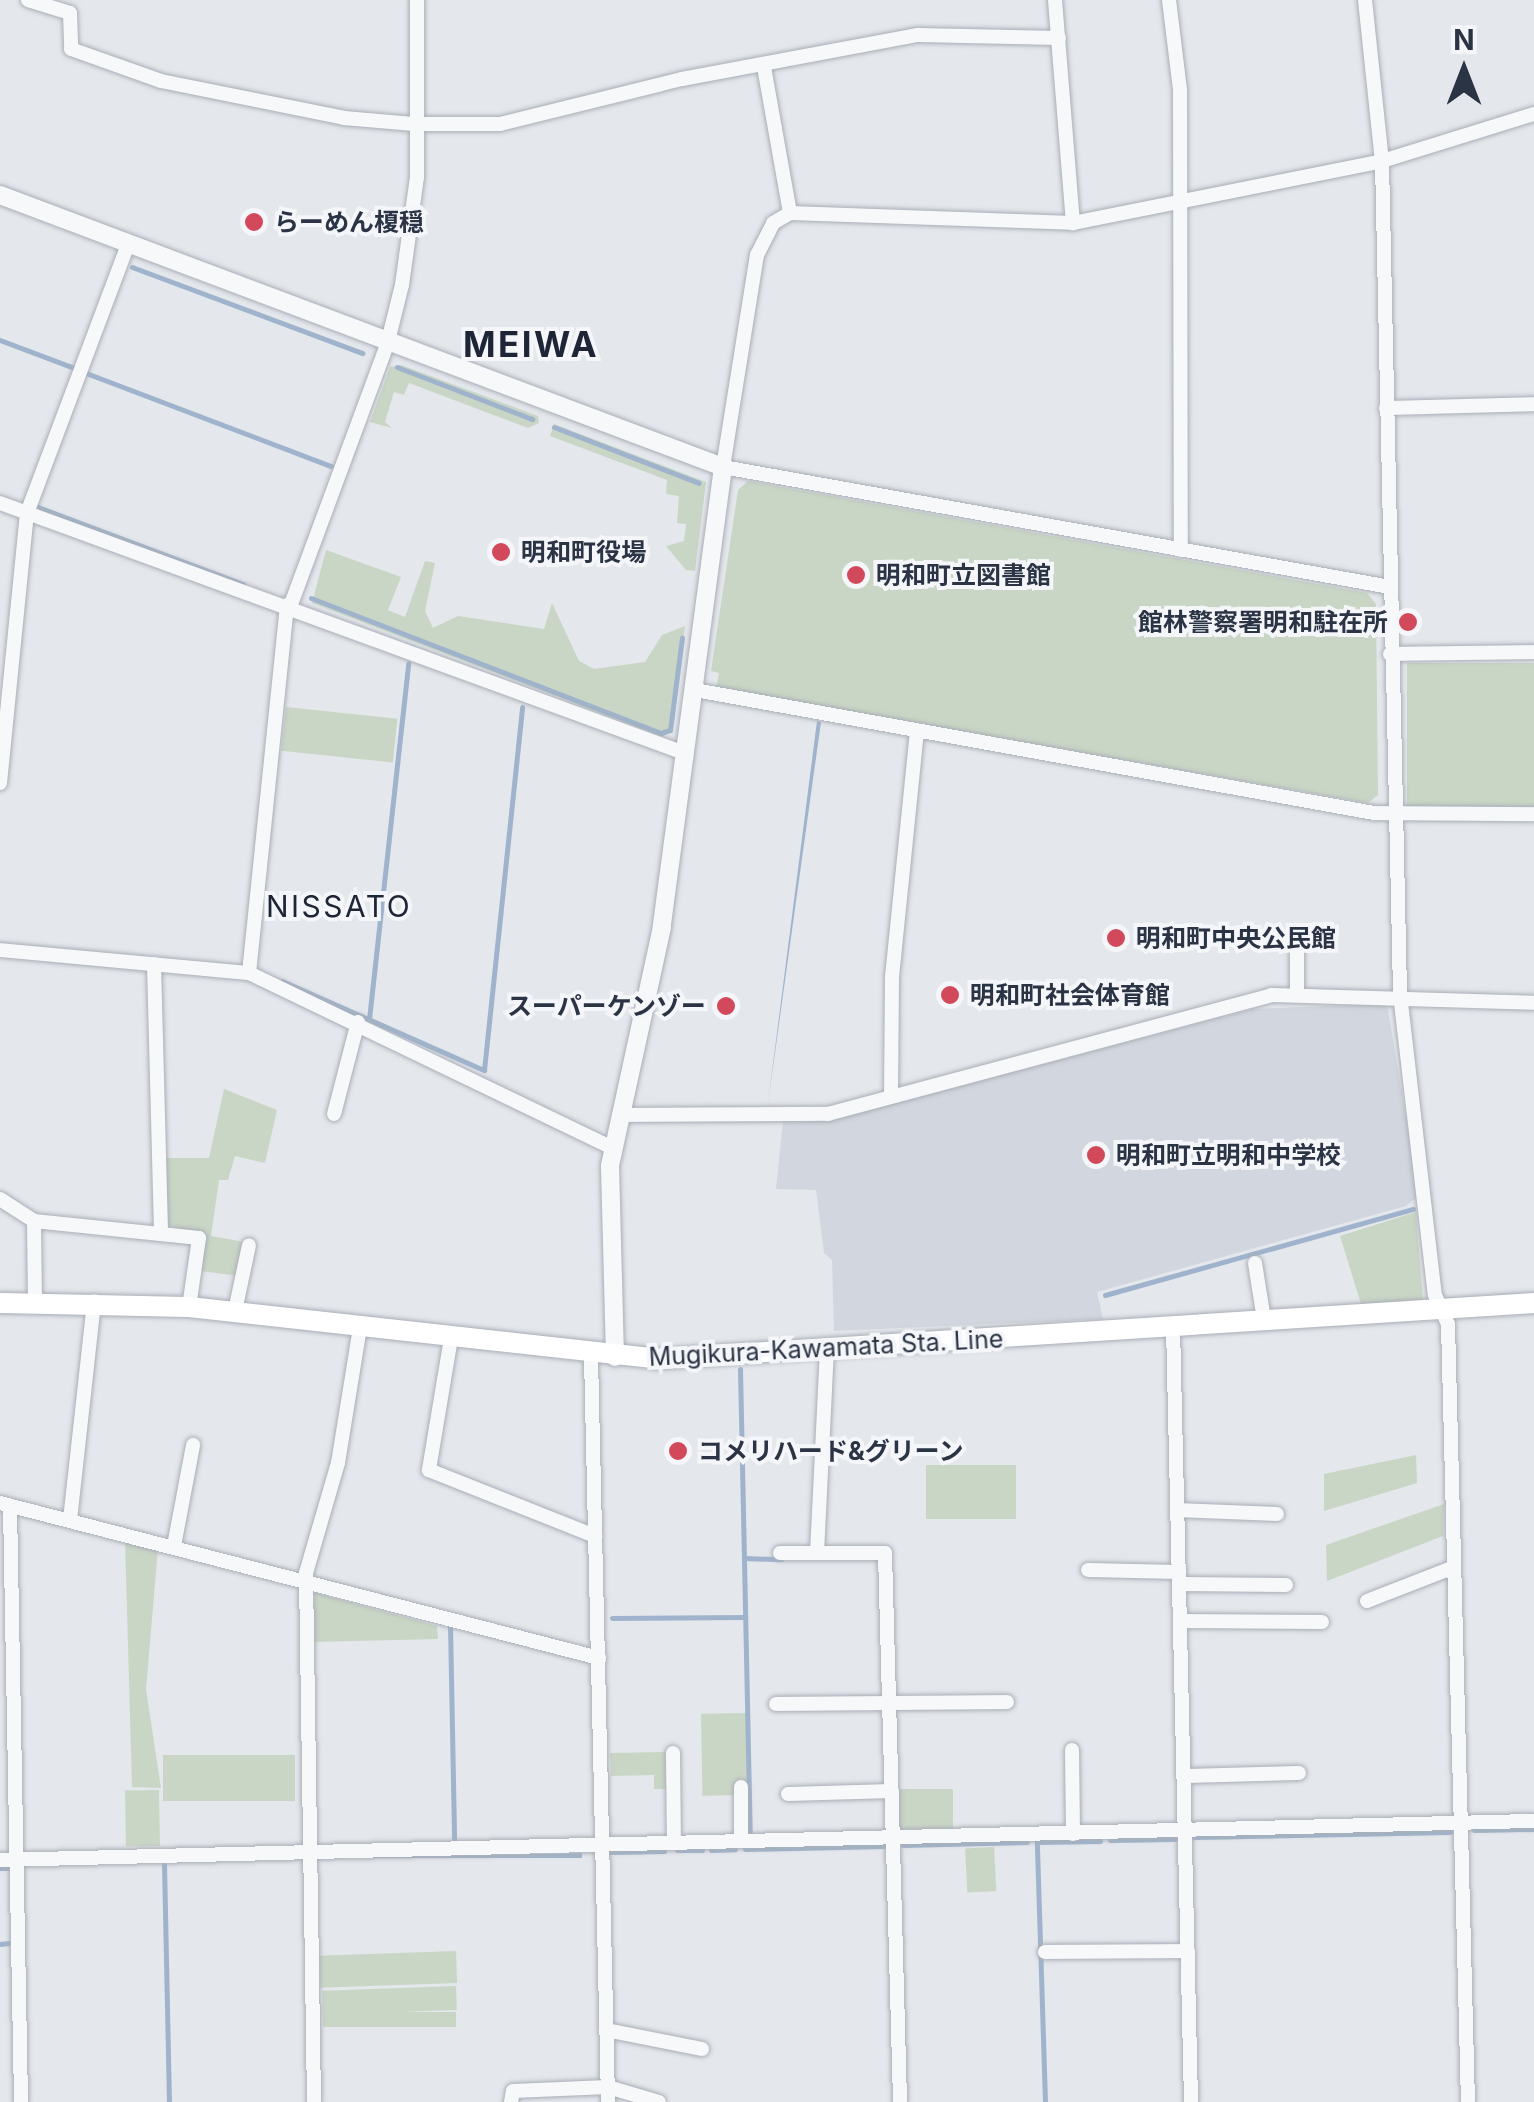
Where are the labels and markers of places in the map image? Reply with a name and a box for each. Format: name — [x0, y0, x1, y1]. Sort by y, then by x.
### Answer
place label: らーめん榎穏 — [274, 207, 424, 237]
marker: らーめん榎穏 — [243, 211, 265, 233]
place label: 明和町役場 — [521, 537, 646, 567]
marker: 明和町役場 — [490, 541, 512, 563]
place label: 明和町立図書館 — [876, 560, 1051, 590]
marker: 明和町立図書館 — [845, 564, 867, 586]
place label: 館林警察署明和駐在所 — [1138, 607, 1388, 637]
marker: 館林警察署明和駐在所 — [1397, 611, 1419, 633]
place label: 明和町中央公民館 — [1136, 923, 1336, 953]
marker: 明和町中央公民館 — [1105, 927, 1127, 949]
place label: 明和町社会体育館 — [970, 980, 1170, 1010]
marker: 明和町社会体育館 — [939, 984, 961, 1006]
place label: スーパーケンゾー — [506, 991, 706, 1021]
marker: スーパーケンゾー — [715, 995, 737, 1017]
place label: 明和町立明和中学校 — [1116, 1140, 1341, 1170]
marker: 明和町立明和中学校 — [1085, 1144, 1107, 1166]
place label: コメリハード&グリーン — [698, 1436, 965, 1466]
marker: コメリハード&グリーン — [667, 1440, 689, 1462]

